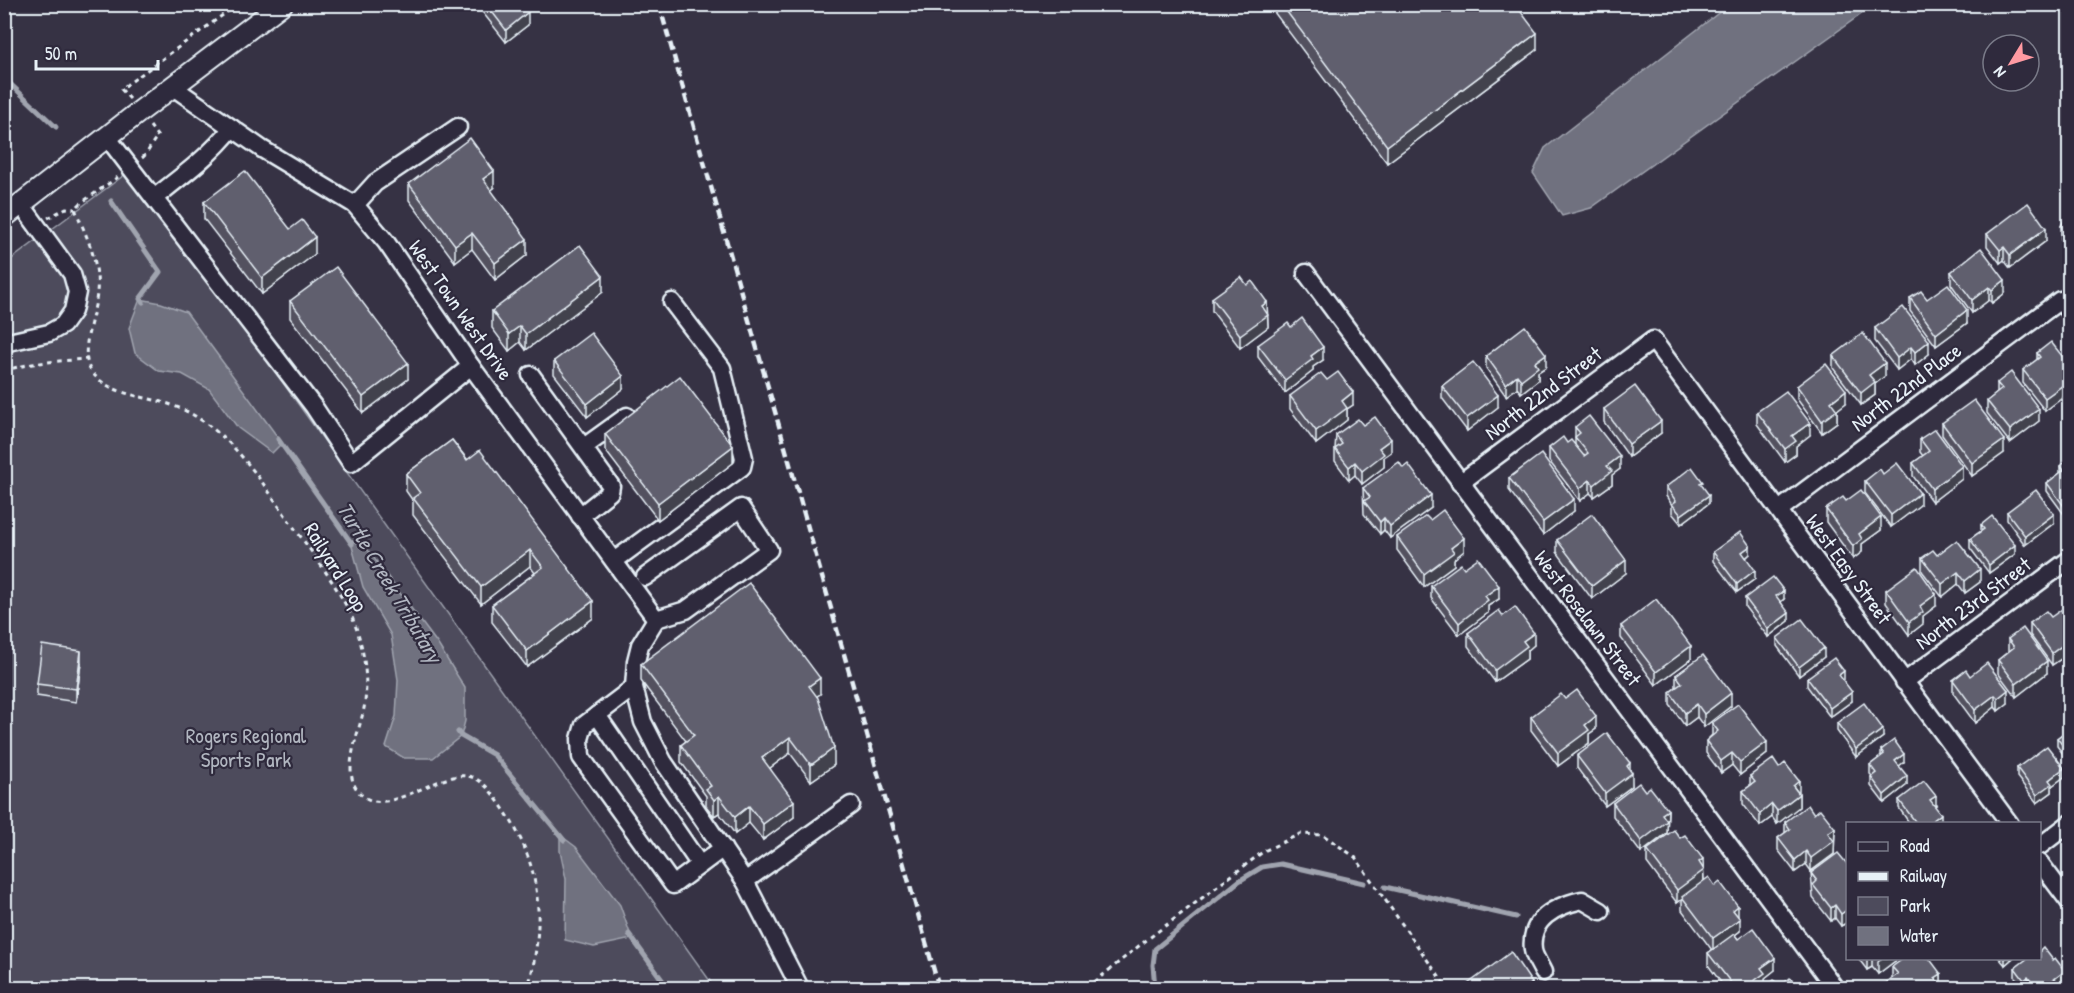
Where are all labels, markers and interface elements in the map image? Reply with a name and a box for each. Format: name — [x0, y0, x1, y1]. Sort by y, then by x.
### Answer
scale bar — [36, 33, 158, 71]
north arrow — [1981, 33, 2041, 93]
text: 50 m — [45, 41, 77, 66]
text: N — [1988, 62, 2010, 82]
street label: West Town West Drive — [402, 234, 520, 386]
street label: North 22nd Place — [1845, 336, 1967, 438]
street label: North 22nd Street — [1479, 339, 1608, 447]
water label: Turtle Creek Tributary — [330, 496, 451, 670]
street label: West Easy Street — [1799, 508, 1899, 631]
street label: Railyard Loop — [297, 517, 375, 617]
street label: West Roselawn Street — [1527, 544, 1649, 692]
street label: North 23rd Street — [1909, 549, 2037, 656]
park label: Rogers Regional Sports Park — [186, 721, 307, 774]
legend — [1846, 822, 2041, 960]
text: Road — [1900, 833, 1930, 858]
text: Railway — [1900, 863, 1947, 888]
text: Park — [1900, 893, 1931, 918]
text: Water — [1900, 923, 1938, 948]

